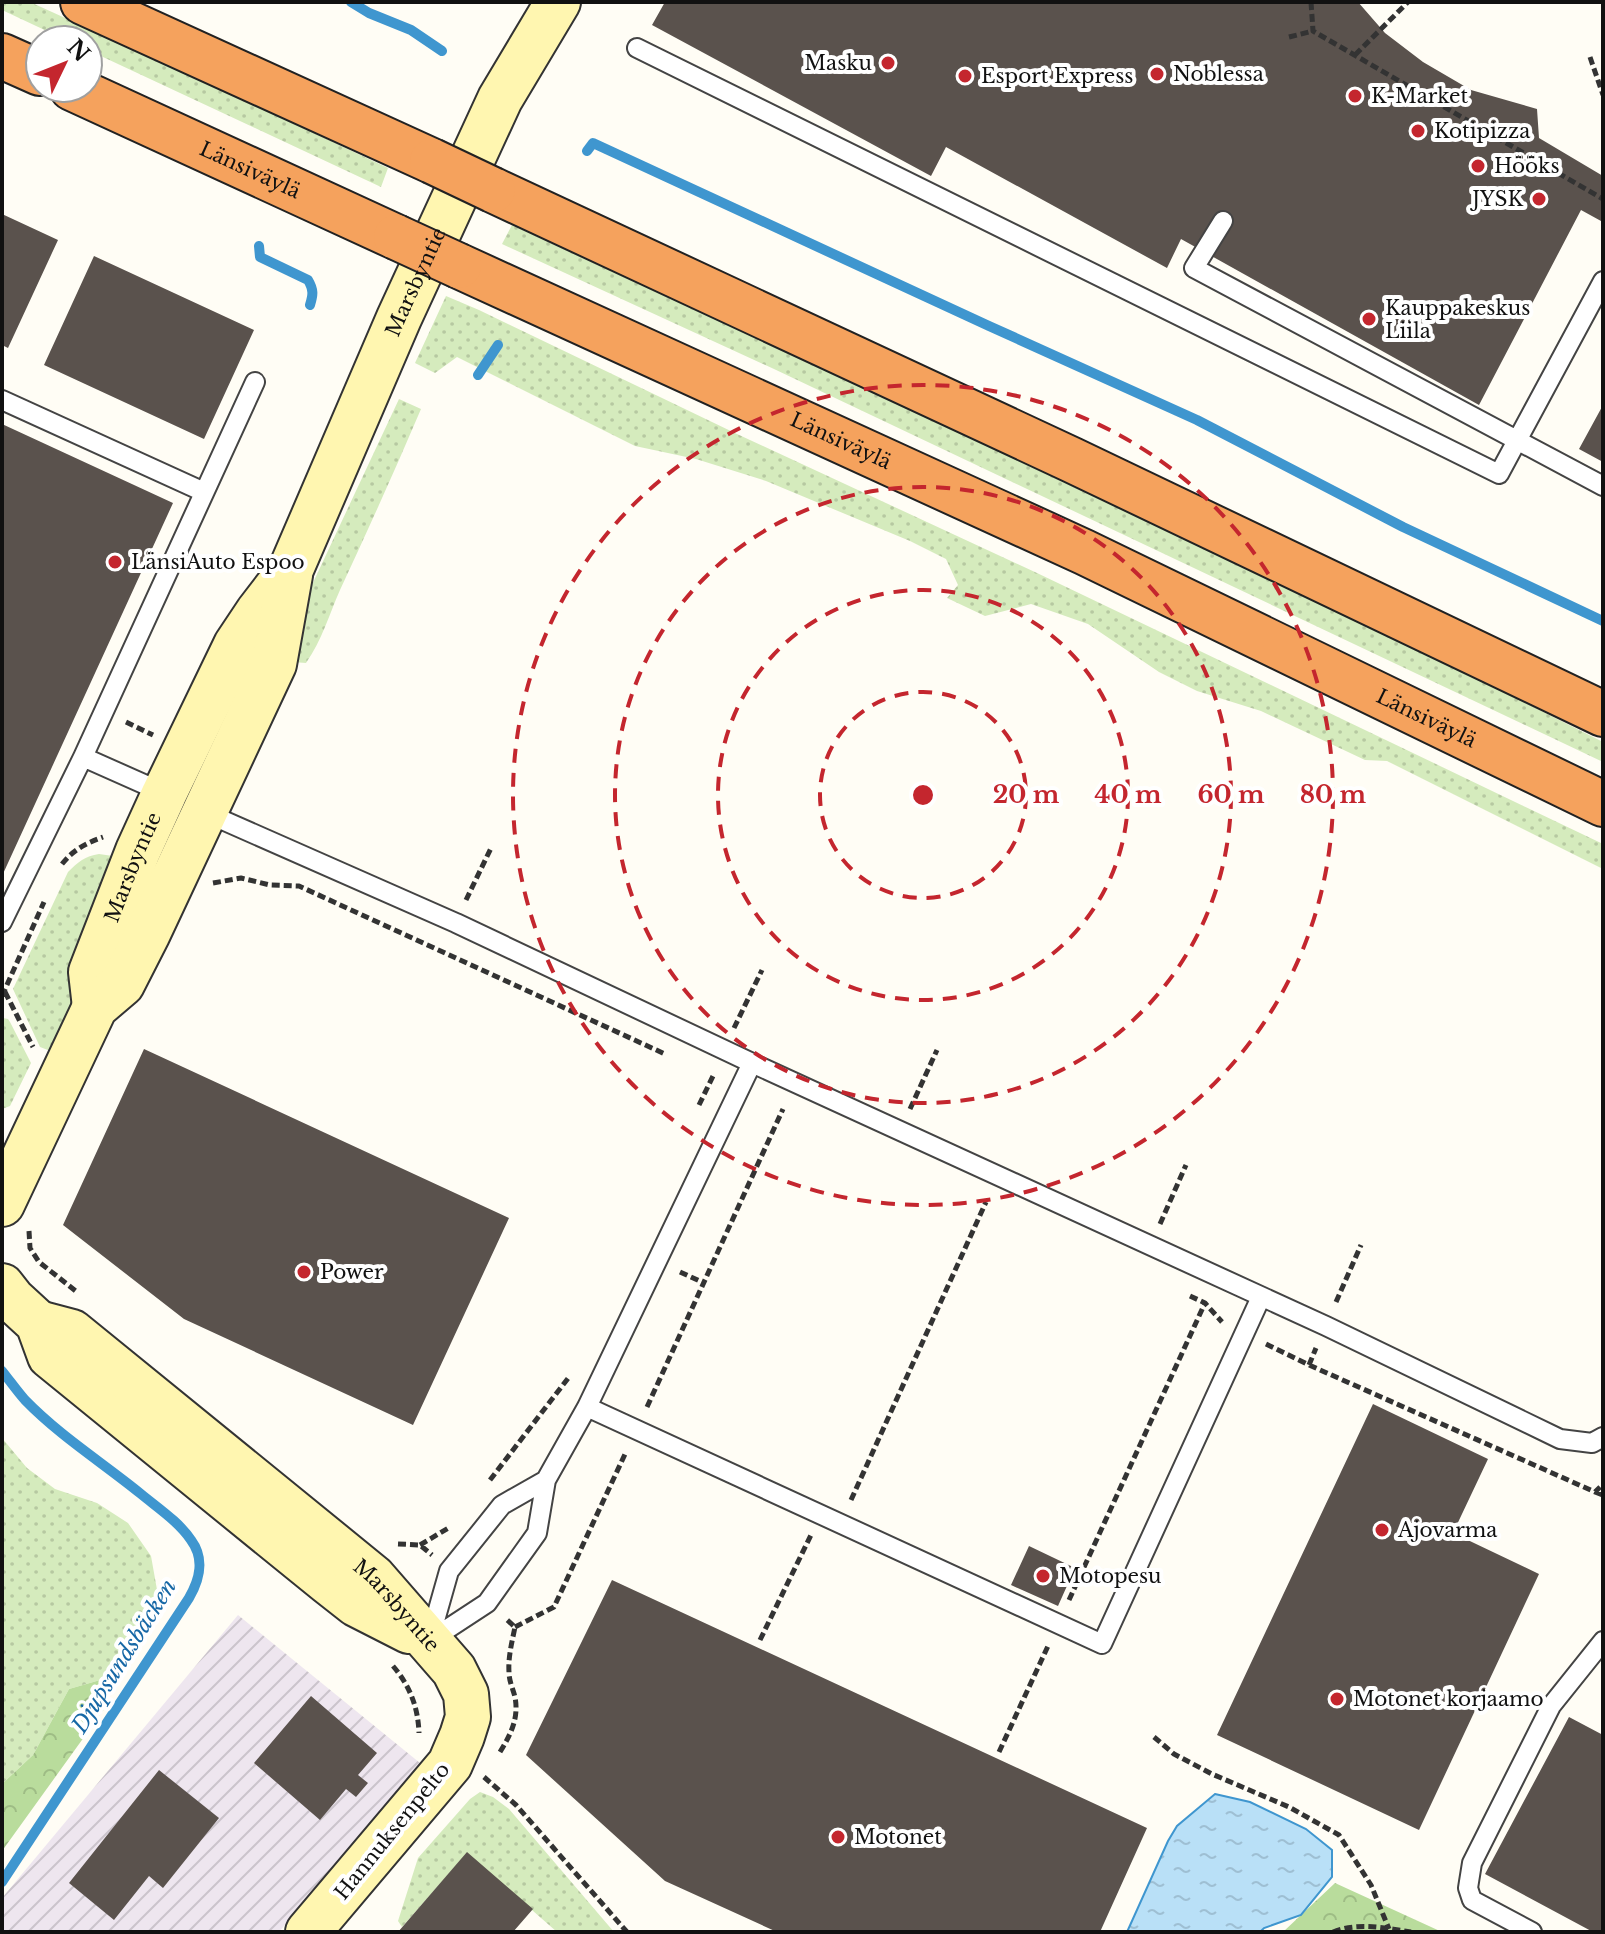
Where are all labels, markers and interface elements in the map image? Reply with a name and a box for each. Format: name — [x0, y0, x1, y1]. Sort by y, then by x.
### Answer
north arrow — [24, 24, 104, 104]
text: N — [61, 34, 95, 68]
place label: Masku — [804, 51, 872, 75]
marker: Masku — [879, 54, 897, 72]
place label: Noblessa — [1173, 62, 1265, 86]
place label: Esport Express — [981, 64, 1133, 88]
marker: Noblessa — [1148, 65, 1166, 83]
marker: Esport Express — [956, 67, 974, 85]
place label: K-Market — [1371, 84, 1468, 108]
marker: K-Market — [1346, 87, 1364, 105]
place label: Kotipizza — [1434, 119, 1531, 143]
marker: Kotipizza — [1409, 122, 1427, 140]
street label: Länsiväylä — [196, 136, 305, 204]
place label: Hööks — [1494, 154, 1560, 178]
marker: Hööks — [1469, 157, 1487, 175]
place label: JYSK — [1469, 187, 1523, 211]
marker: JYSK — [1530, 190, 1548, 208]
street label: Marsbyntie — [381, 224, 451, 340]
place label: Kauppakeskus Liila — [1385, 296, 1530, 343]
marker: Kauppakeskus Liila — [1360, 310, 1378, 328]
street label: Länsiväylä — [787, 407, 896, 475]
place label: LänsiAuto Espoo — [131, 550, 305, 574]
marker: LänsiAuto Espoo — [106, 553, 124, 571]
street label: Länsiväylä — [1373, 684, 1481, 753]
text: 20 m — [993, 780, 1060, 809]
text: 40 m — [1095, 780, 1162, 809]
text: 60 m — [1197, 780, 1265, 809]
text: 80 m — [1300, 780, 1367, 809]
centre of rings — [909, 781, 937, 809]
street label: Marsbyntie — [100, 808, 166, 926]
place label: Power — [320, 1260, 384, 1284]
marker: Power — [295, 1263, 313, 1281]
place label: Ajovarma — [1397, 1518, 1498, 1542]
marker: Ajovarma — [1373, 1521, 1391, 1539]
street label: Marsbyntie — [349, 1554, 444, 1657]
place label: Motopesu — [1059, 1564, 1162, 1588]
marker: Motopesu — [1034, 1567, 1052, 1585]
water label: Djupsundsbäcken — [65, 1574, 182, 1739]
place label: Motonet korjaamo — [1353, 1687, 1544, 1711]
marker: Motonet korjaamo — [1328, 1690, 1346, 1708]
street label: Hannuksenpelto — [329, 1758, 455, 1904]
place label: Motonet — [854, 1825, 942, 1849]
marker: Motonet — [829, 1828, 847, 1846]

